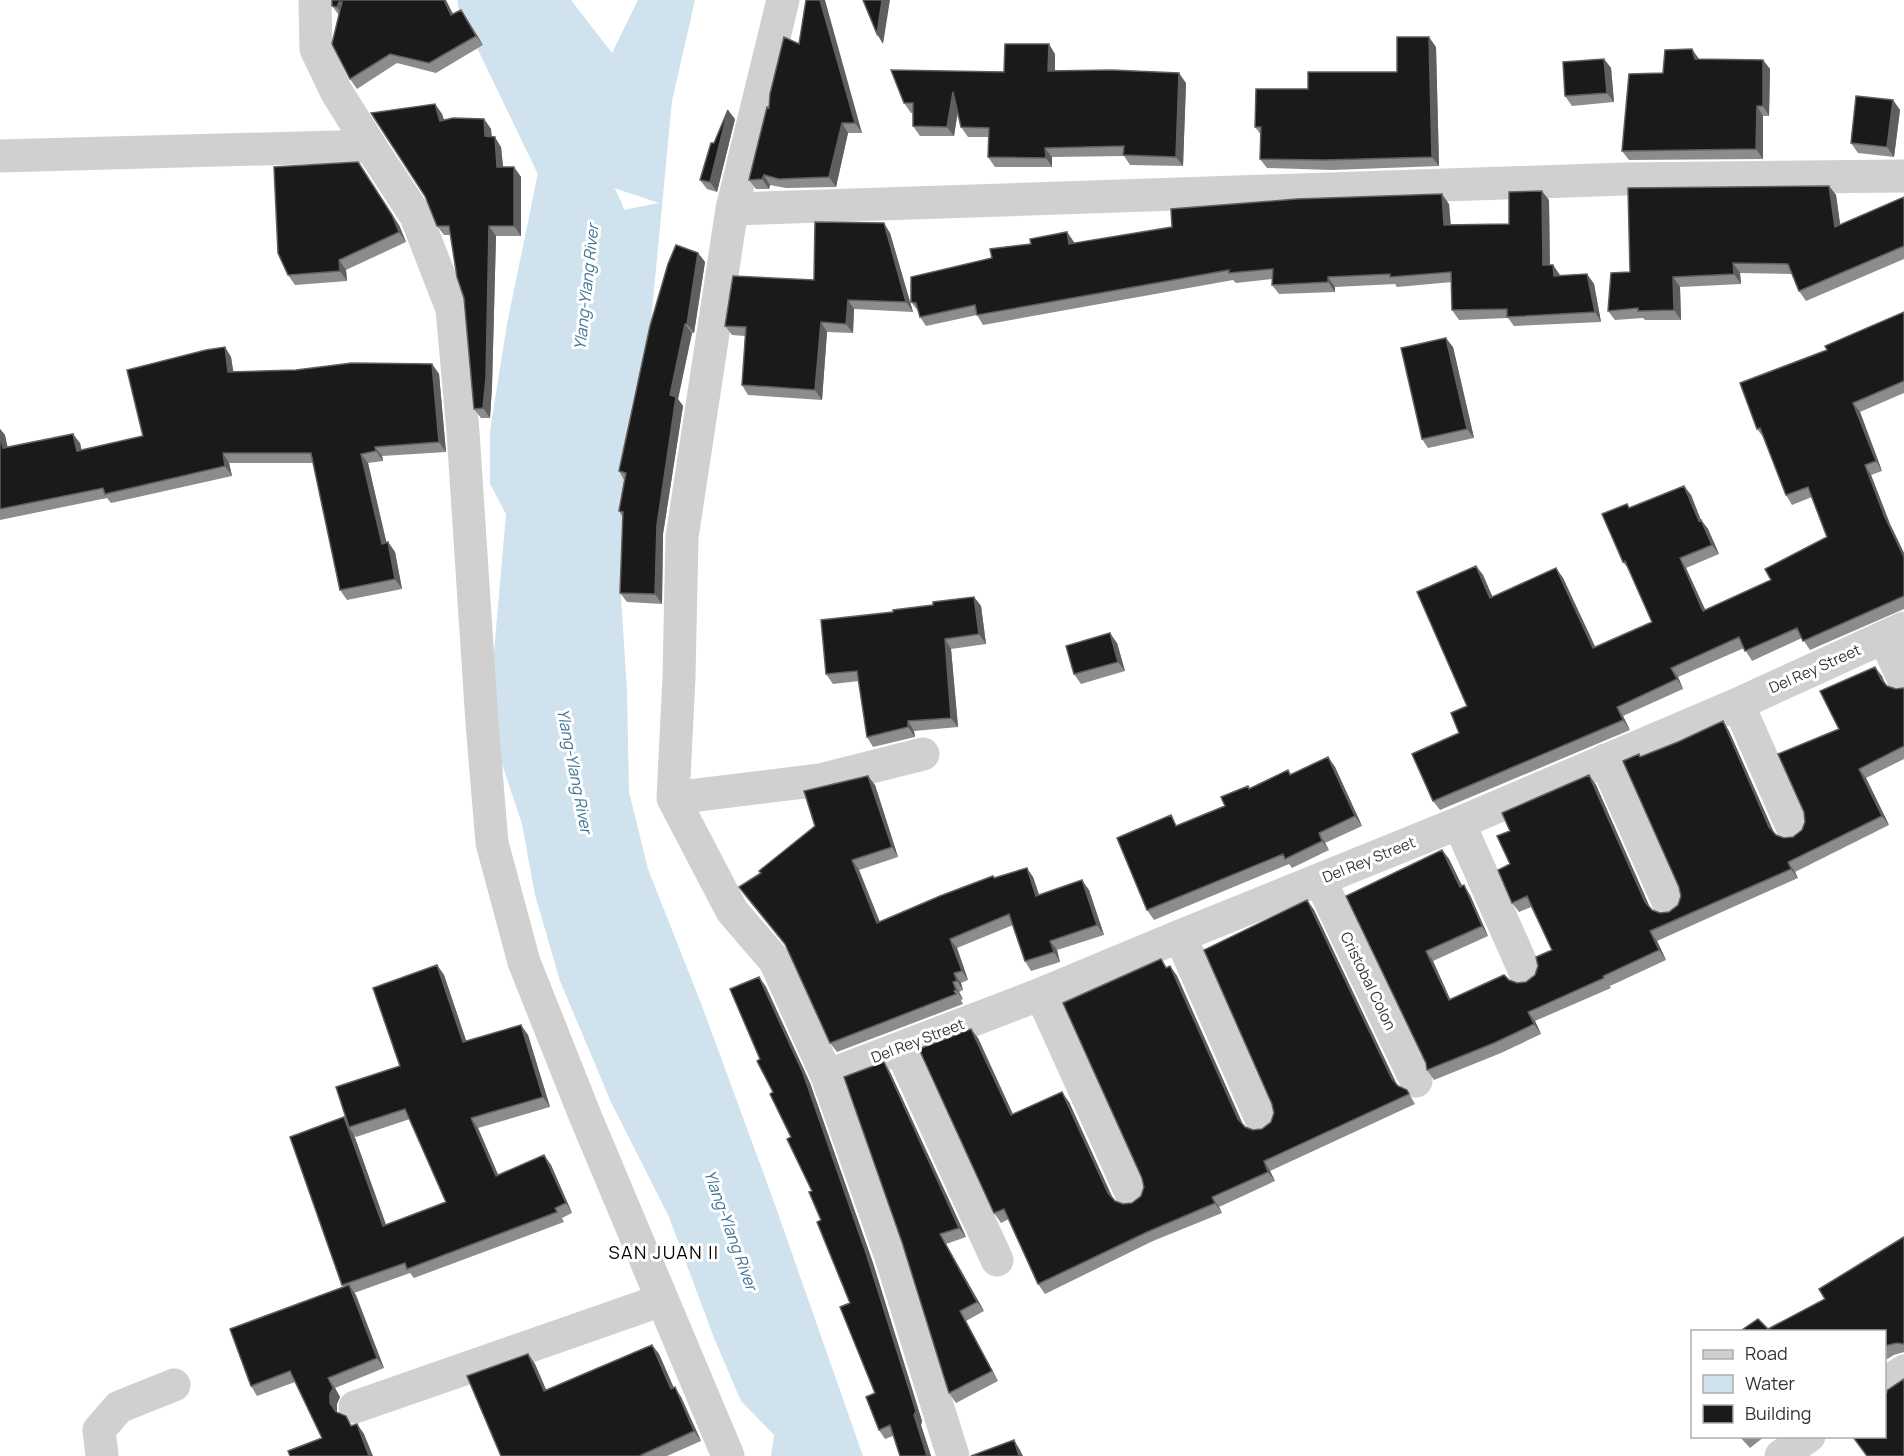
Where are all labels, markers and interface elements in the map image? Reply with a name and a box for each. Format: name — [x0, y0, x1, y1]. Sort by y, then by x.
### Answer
water label: Ylang-Ylang River — [568, 221, 604, 351]
street label: Del Rey Street — [1766, 639, 1864, 698]
water label: Ylang-Ylang River — [552, 707, 598, 837]
street label: Del Rey Street — [1319, 831, 1418, 888]
street label: Cristobal Colon — [1336, 928, 1401, 1033]
street label: Del Rey Street — [868, 1013, 968, 1068]
water label: Ylang-Ylang River — [699, 1167, 764, 1295]
district label: SAN JUAN II — [608, 1240, 720, 1264]
legend — [1691, 1330, 1886, 1438]
text: Road — [1745, 1341, 1788, 1365]
text: Water — [1745, 1371, 1795, 1395]
text: Building — [1745, 1401, 1811, 1425]

